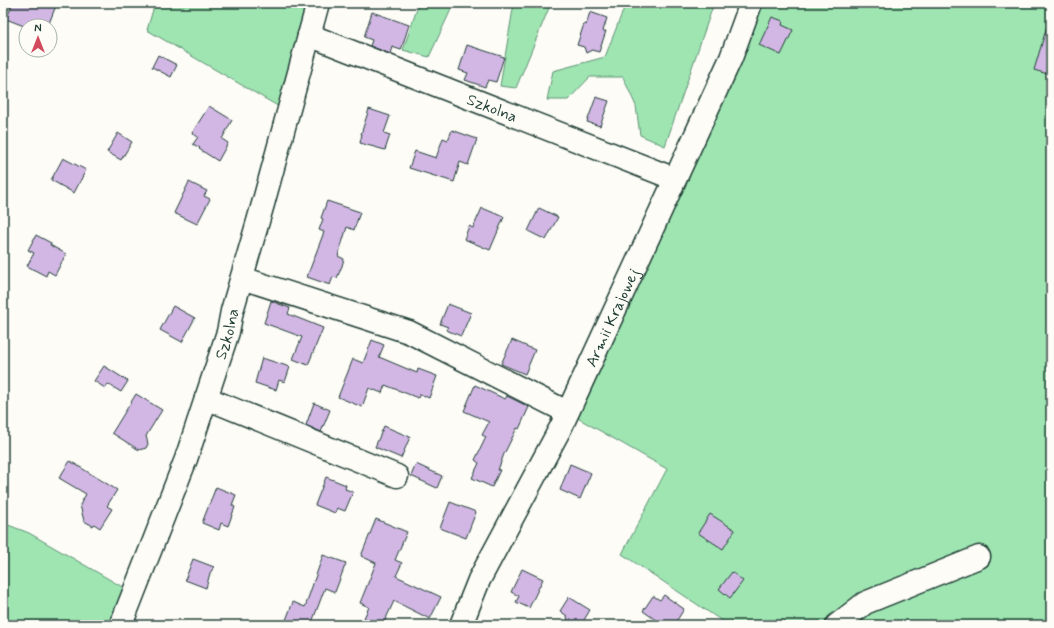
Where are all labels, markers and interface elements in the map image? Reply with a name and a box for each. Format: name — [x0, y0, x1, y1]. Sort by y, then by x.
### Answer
north arrow — [18, 18, 58, 58]
text: N — [34, 22, 42, 36]
street label: Szkolna — [464, 89, 520, 128]
street label: Armii Krajowej — [581, 265, 645, 371]
street label: Szkolna — [211, 306, 244, 363]

